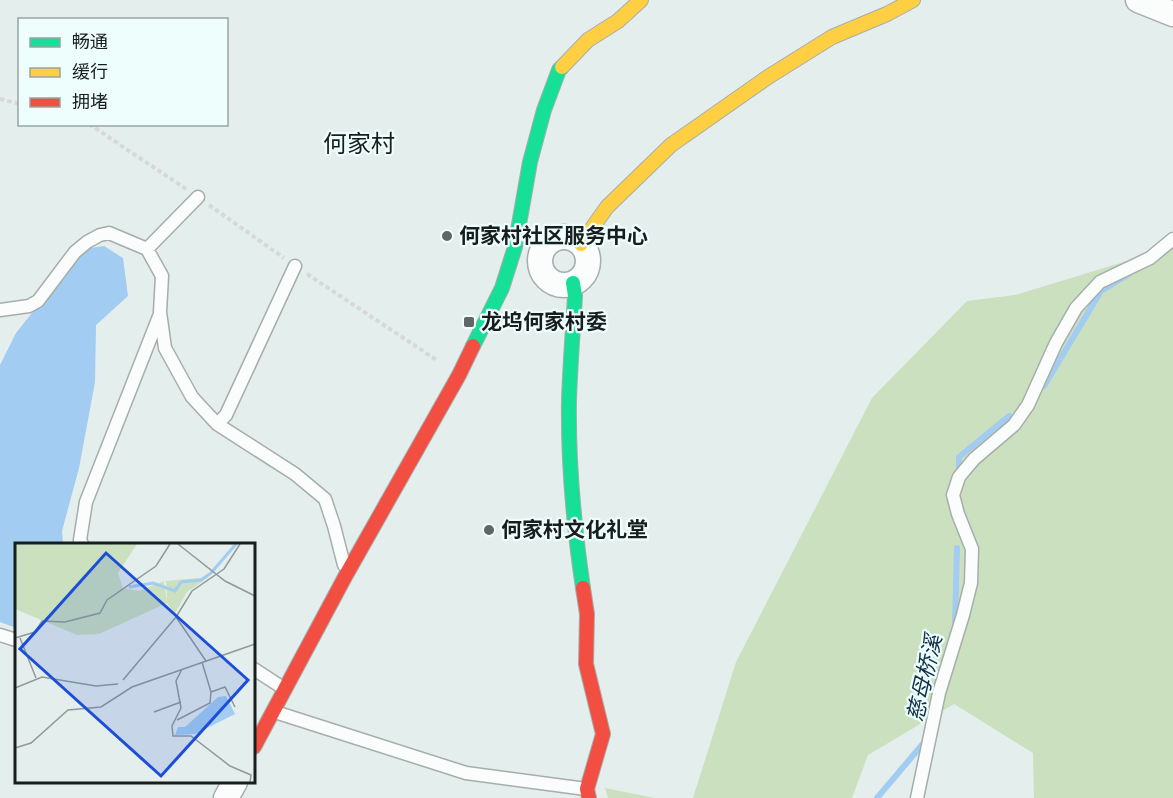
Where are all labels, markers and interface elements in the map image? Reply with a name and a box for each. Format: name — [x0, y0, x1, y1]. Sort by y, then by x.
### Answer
legend — [18, 18, 228, 126]
text: 畅通 — [72, 30, 108, 52]
text: 缓行 — [72, 60, 108, 82]
text: 拥堵 — [72, 90, 108, 112]
district label: 何家村 — [323, 128, 395, 157]
place label: 何家村社区服务中心 — [459, 222, 648, 247]
marker: 何家村社区服务中心 — [440, 229, 454, 243]
place label: 龙坞何家村委 — [481, 308, 607, 333]
marker: 龙坞何家村委 — [462, 315, 476, 329]
place label: 何家村文化礼堂 — [501, 516, 648, 541]
marker: 何家村文化礼堂 — [482, 523, 496, 537]
inset map — [15, 543, 255, 783]
water label: 慈母桥溪 — [900, 630, 947, 724]

